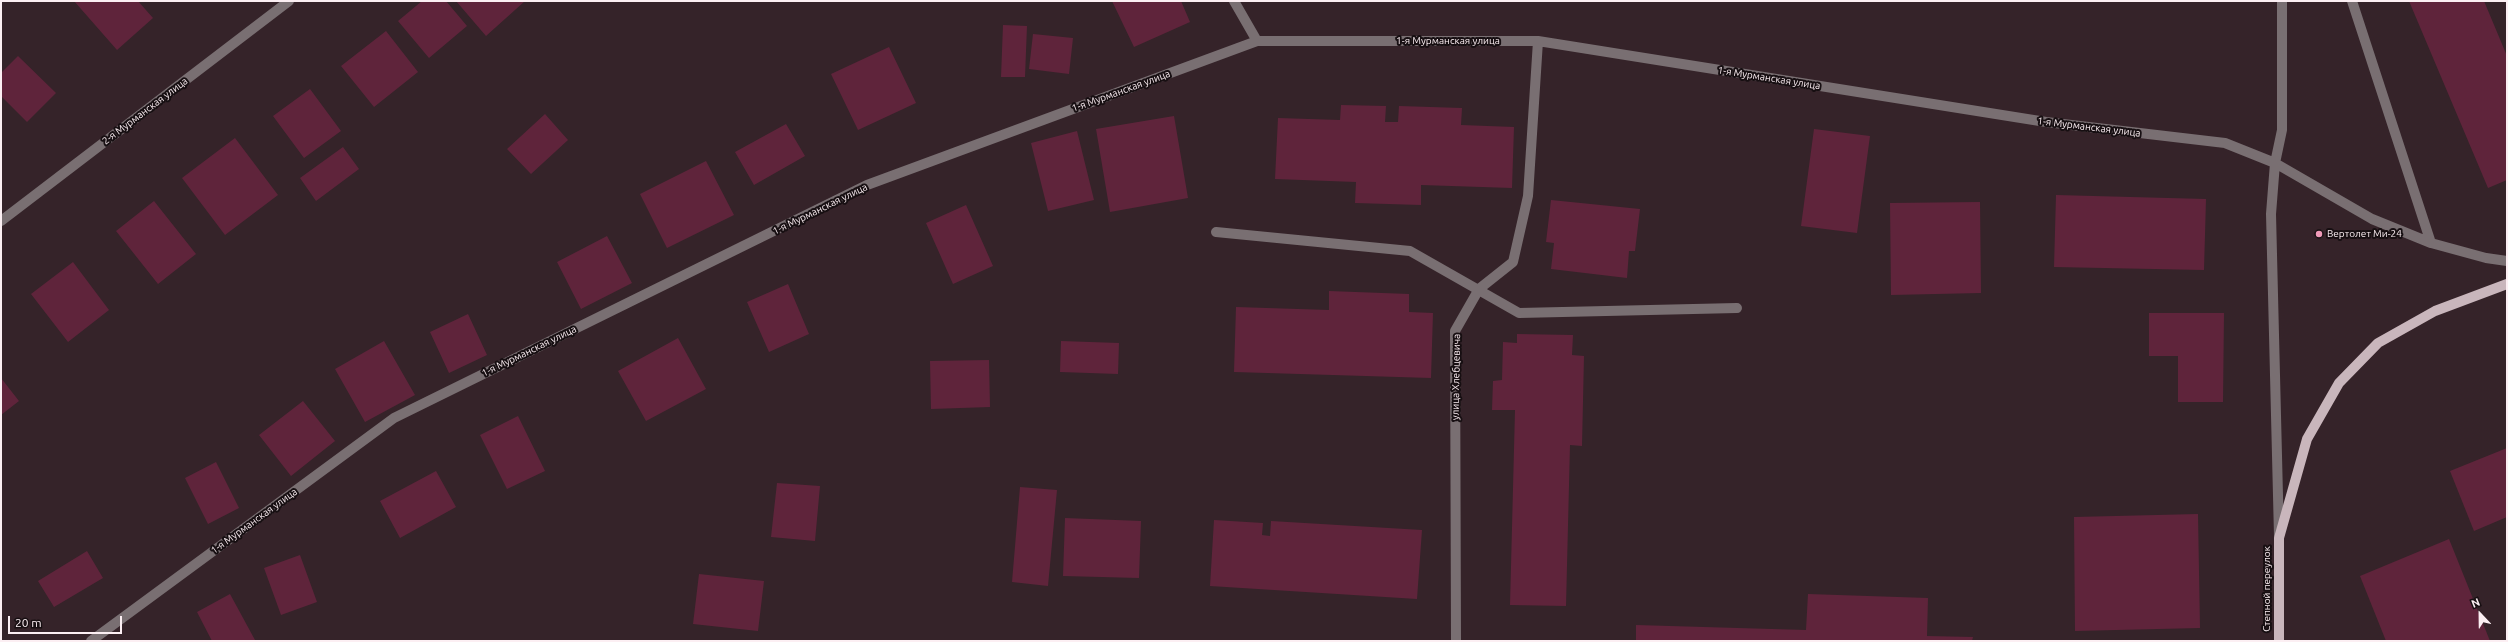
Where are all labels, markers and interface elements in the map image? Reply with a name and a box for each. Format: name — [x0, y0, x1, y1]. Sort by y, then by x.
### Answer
street label: 1-я Мурманская улица — [1396, 35, 1500, 47]
street label: 1-я Мурманская улица — [1717, 64, 1821, 92]
street label: 1-я Мурманская улица — [1070, 68, 1172, 114]
street label: 2-я Мурманская улица — [100, 75, 190, 147]
street label: 1-я Мурманская улица — [2037, 115, 2141, 139]
street label: 1-я Мурманская улица — [771, 181, 869, 237]
place label: Вертолет Ми-24 — [2327, 228, 2402, 240]
marker: Вертолет Ми-24 — [2314, 229, 2324, 239]
street label: 1-я Мурманская улица — [480, 323, 578, 379]
street label: улица Хлебцевича — [1449, 334, 1463, 420]
street label: 1-я Мурманская улица — [208, 486, 300, 556]
street label: Степной переулок — [2261, 546, 2273, 632]
north arrow — [2460, 594, 2500, 634]
text: N — [2469, 596, 2482, 610]
scale bar — [10, 608, 124, 634]
text: 20 m — [15, 616, 42, 629]

